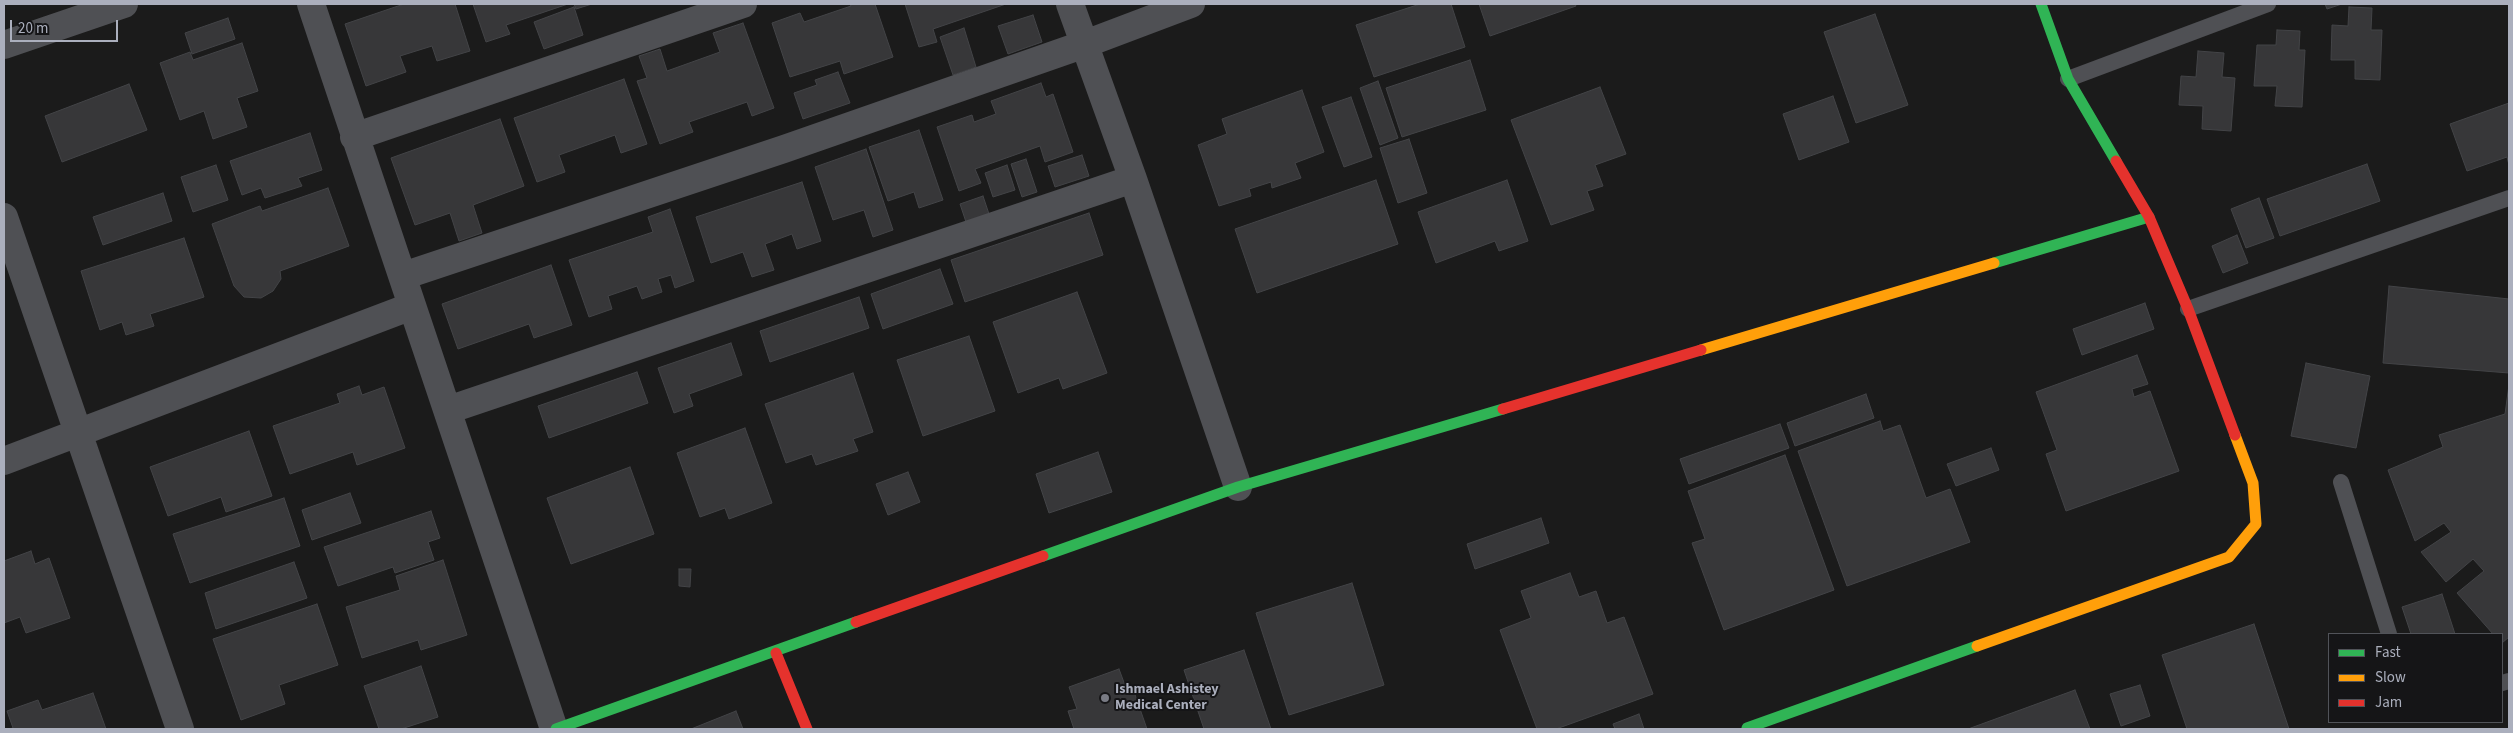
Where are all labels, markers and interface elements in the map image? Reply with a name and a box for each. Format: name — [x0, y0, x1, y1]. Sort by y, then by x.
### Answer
scale bar — [12, 10, 120, 42]
text: 20 m — [18, 18, 48, 39]
legend — [2328, 633, 2503, 723]
text: Fast — [2375, 642, 2401, 663]
text: Slow — [2375, 667, 2406, 688]
place label: Ishmael Ashistey Medical Center — [1115, 682, 1219, 714]
marker: Ishmael Ashistey Medical Center — [1099, 692, 1111, 704]
text: Jam — [2375, 692, 2402, 713]

